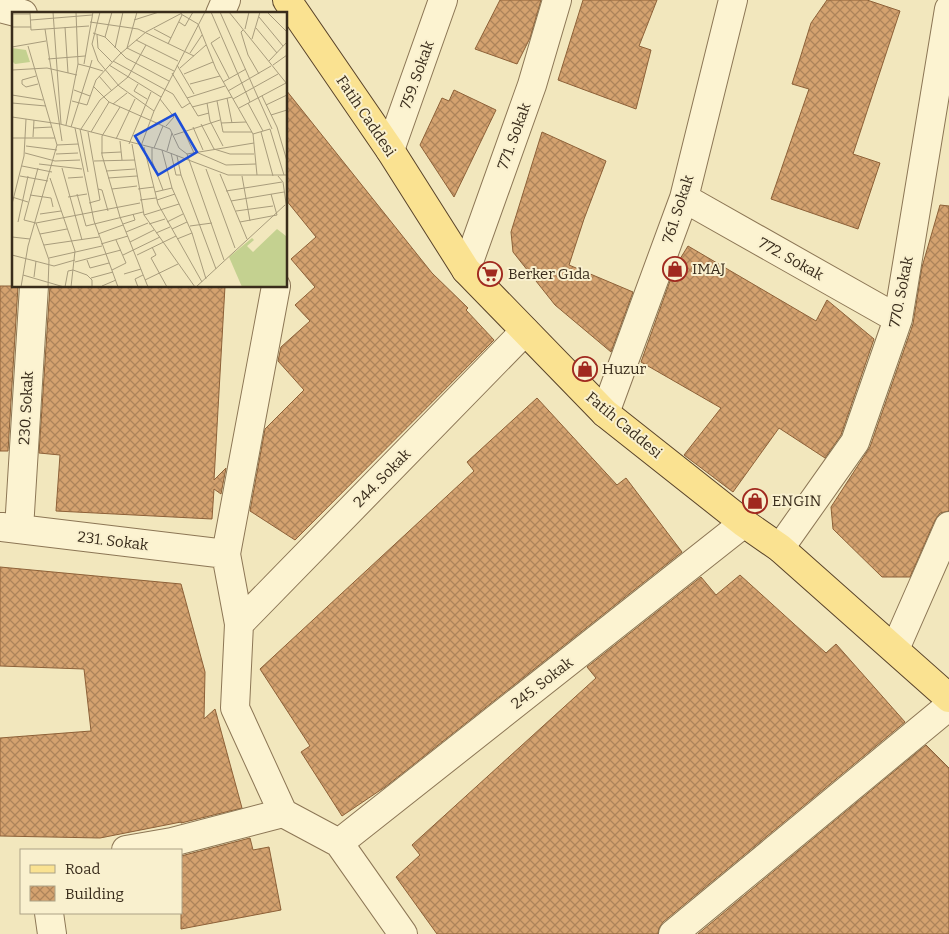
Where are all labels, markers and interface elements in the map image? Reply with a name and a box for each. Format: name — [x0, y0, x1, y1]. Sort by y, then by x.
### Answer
inset map — [12, 12, 288, 288]
street label: 759. Sokak — [396, 38, 438, 112]
street label: Fatih Caddesi — [332, 72, 400, 160]
street label: 771. Sokak — [494, 100, 535, 172]
street label: 761. Sokak — [659, 172, 698, 245]
street label: 772. Sokak — [755, 234, 827, 284]
street label: 770. Sokak — [885, 254, 917, 329]
shop icon: IMAJ — [662, 256, 688, 282]
place label: IMAJ — [692, 260, 726, 278]
supermarket icon: Berker Gıda — [477, 261, 503, 287]
place label: Berker Gıda — [508, 265, 590, 283]
shop icon: Huzur — [572, 356, 598, 382]
place label: Huzur — [602, 360, 647, 378]
street label: 230. Sokak — [15, 370, 37, 445]
street label: Fatih Caddesi — [582, 388, 666, 462]
street label: 244. Sokak — [350, 445, 415, 511]
shop icon: ENGIN — [742, 488, 768, 514]
place label: ENGIN — [772, 492, 822, 510]
street label: 231. Sokak — [77, 528, 150, 554]
street label: 245. Sokak — [508, 653, 577, 713]
legend — [20, 849, 182, 914]
text: Road — [65, 860, 100, 878]
text: Building — [65, 885, 124, 903]

